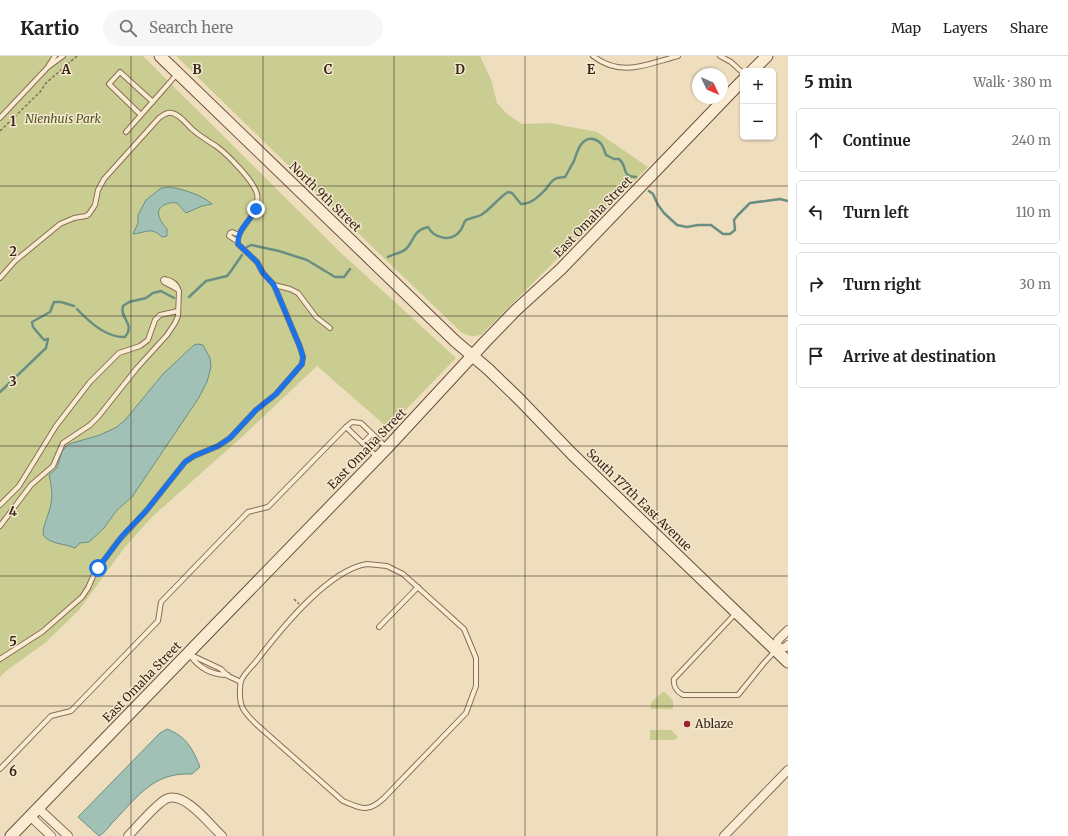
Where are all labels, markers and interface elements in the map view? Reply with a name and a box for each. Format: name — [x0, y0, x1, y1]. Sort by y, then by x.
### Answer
search box — [103, 10, 383, 46]
text: Kartio — [20, 16, 79, 40]
icon: search — [117, 17, 139, 39]
text: Search here — [149, 18, 233, 37]
text: Map — [891, 19, 921, 37]
text: Layers — [943, 19, 988, 37]
text: Share — [1010, 19, 1048, 37]
text: A — [60, 61, 71, 78]
text: B — [192, 61, 202, 78]
text: C — [324, 61, 333, 78]
text: D — [455, 61, 465, 78]
text: E — [587, 61, 596, 78]
north arrow — [692, 68, 728, 104]
map controls — [740, 68, 776, 140]
button: + — [740, 68, 776, 104]
text: 5 min — [804, 71, 852, 93]
text: Walk · 380 m — [973, 74, 1052, 91]
button: − — [740, 104, 776, 140]
park label: Nienhuis Park — [25, 111, 101, 126]
text: 1 — [10, 113, 16, 130]
icon: ahead — [805, 129, 827, 151]
text: Continue — [843, 131, 911, 150]
text: 240 m — [1011, 132, 1051, 149]
street label: North 9th Street — [286, 159, 365, 235]
street label: East Omaha Street — [550, 173, 635, 260]
route end — [247, 200, 265, 218]
icon: left — [805, 201, 827, 223]
text: Turn left — [843, 203, 909, 222]
text: 110 m — [1016, 204, 1051, 221]
text: 2 — [9, 243, 17, 260]
icon: right — [805, 273, 827, 295]
text: Turn right — [843, 275, 921, 294]
text: 30 m — [1019, 276, 1051, 293]
icon: arrive — [805, 345, 827, 367]
text: Arrive at destination — [843, 347, 996, 366]
text: 3 — [9, 373, 17, 390]
street label: East Omaha Street — [324, 405, 409, 492]
street label: South 177th East Avenue — [584, 445, 695, 554]
text: 4 — [9, 503, 18, 520]
route start — [89, 559, 107, 577]
text: 5 — [9, 633, 17, 650]
street label: East Omaha Street — [99, 638, 184, 725]
place label: Ablaze — [694, 716, 733, 731]
marker: Ablaze — [682, 719, 692, 729]
text: 6 — [9, 763, 17, 780]

